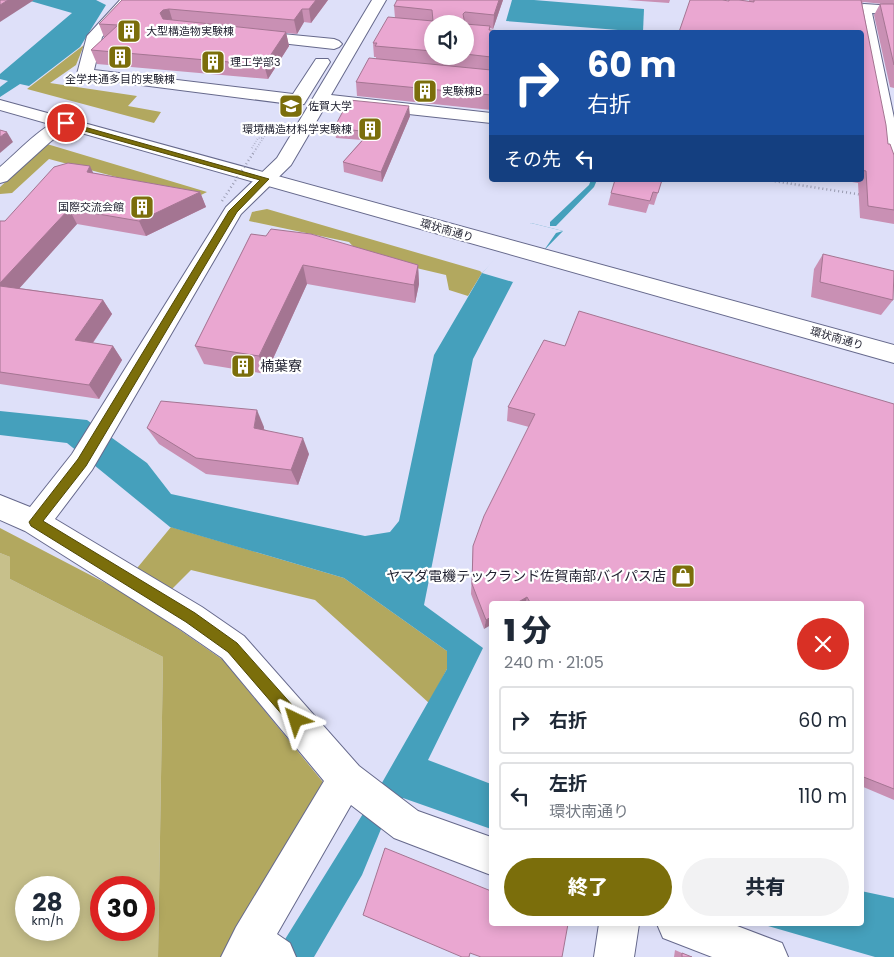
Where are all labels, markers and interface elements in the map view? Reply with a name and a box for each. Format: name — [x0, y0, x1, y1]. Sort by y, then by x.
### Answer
map controls — [424, 15, 474, 65]
button: sound — [424, 15, 474, 65]
building icon: 大型構造物実験棟 — [116, 18, 142, 44]
place label: 大型構造物実験棟 — [146, 23, 234, 39]
text: 60 m — [587, 40, 677, 89]
building icon: 全学共通多目的実験棟 — [107, 44, 133, 70]
building icon: 理工学部3 — [200, 49, 226, 75]
icon: right — [504, 50, 569, 115]
place label: 理工学部3 — [230, 54, 280, 70]
place label: 全学共通多目的実験棟 — [65, 71, 175, 87]
building icon: 実験棟B — [412, 78, 438, 104]
place label: 実験棟B — [442, 83, 482, 99]
text: 右折 — [587, 89, 631, 120]
school or university icon: 佐賀大学 — [278, 93, 304, 119]
place label: 佐賀大学 — [308, 98, 352, 114]
pin — [45, 102, 87, 144]
icon: arrive — [52, 109, 80, 137]
building icon: 環境構造材料学実験棟 — [357, 116, 383, 142]
place label: 環境構造材料学実験棟 — [242, 121, 352, 137]
icon: left — [571, 145, 599, 173]
text: その先 — [504, 146, 561, 173]
building icon: 国際交流会館 — [129, 194, 155, 220]
place label: 国際交流会館 — [58, 199, 124, 215]
street label: 環状南通り — [418, 215, 476, 245]
street label: 環状南通り — [808, 323, 866, 353]
building icon: 楠葉寮 — [230, 353, 256, 379]
place label: 楠葉寮 — [260, 356, 302, 376]
shop icon: ヤマダ電機テックランド佐賀南部バイパス店 — [670, 563, 696, 589]
place label: ヤマダ電機テックランド佐賀南部バイパス店 — [386, 566, 666, 586]
text: 1 分 — [504, 609, 551, 652]
button: close — [797, 618, 849, 670]
text: 240 m · 21:05 — [504, 651, 604, 674]
position arrow — [269, 693, 321, 745]
icon: right — [506, 706, 534, 734]
text: 右折 — [549, 707, 587, 734]
text: 60 m — [798, 707, 847, 734]
text: 左折 — [549, 770, 587, 797]
icon: left — [506, 782, 534, 810]
text: 110 m — [798, 783, 847, 810]
text: 環状南通り — [549, 800, 629, 823]
button: 終了 — [504, 858, 672, 916]
button: 共有 — [682, 858, 849, 916]
speed limit sign: 30 — [90, 876, 155, 941]
text: 28 — [32, 885, 63, 920]
text: km/h — [32, 912, 63, 929]

